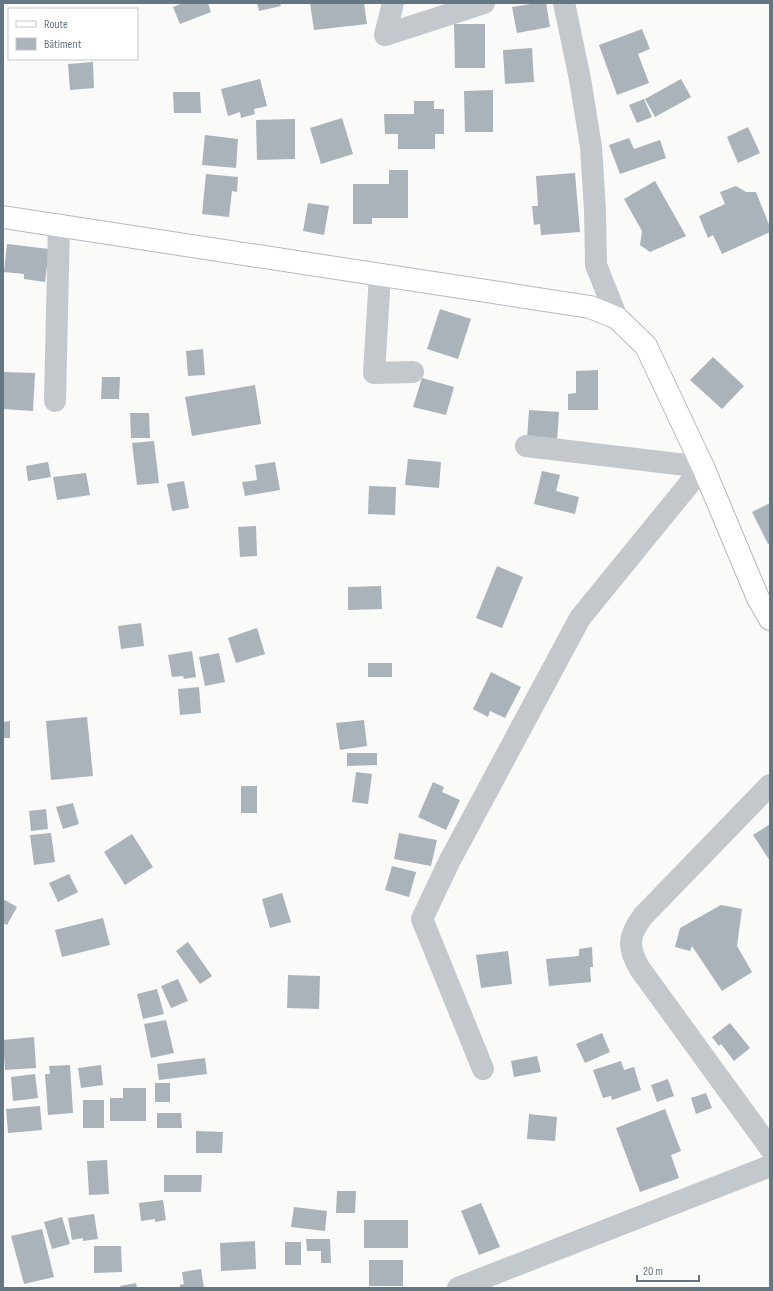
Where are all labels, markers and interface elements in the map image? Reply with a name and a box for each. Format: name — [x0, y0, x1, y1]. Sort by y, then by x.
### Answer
legend — [8, 8, 138, 60]
text: Route — [44, 17, 68, 32]
text: Bâtiment — [44, 37, 82, 52]
scale bar — [637, 1257, 699, 1283]
text: 20 m — [643, 1264, 663, 1279]

